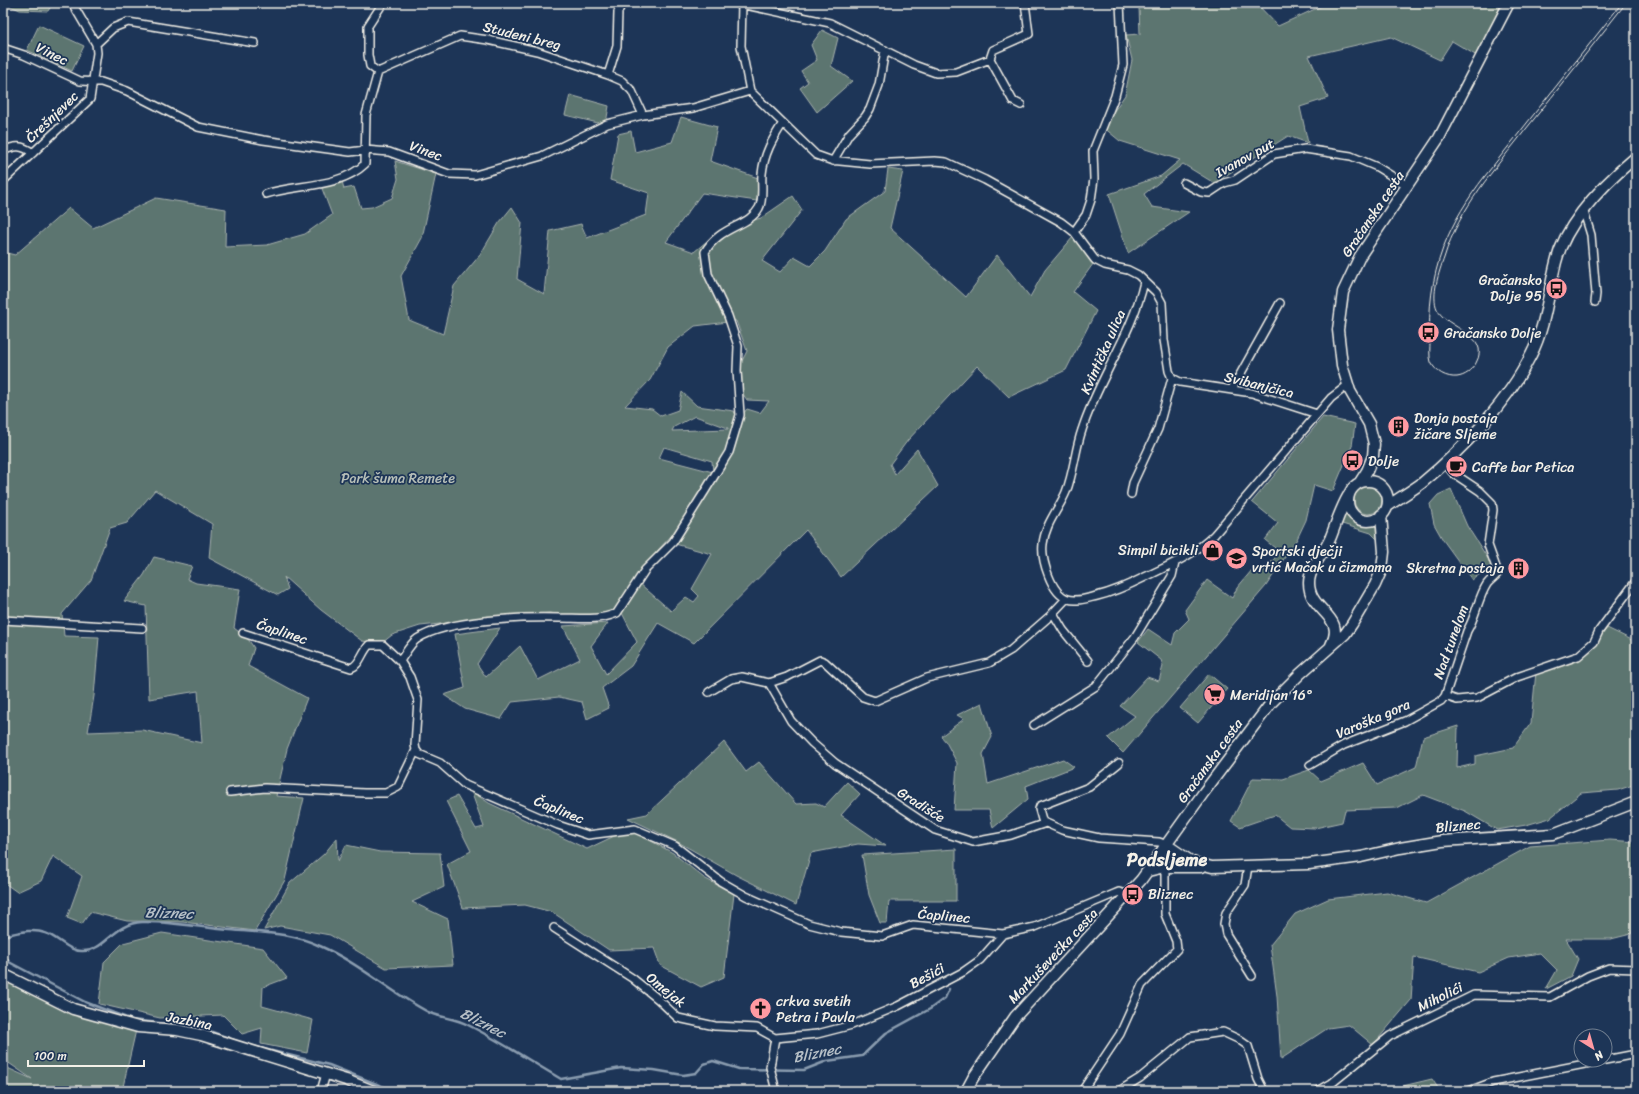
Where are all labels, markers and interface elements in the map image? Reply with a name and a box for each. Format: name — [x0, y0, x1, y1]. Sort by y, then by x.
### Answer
street label: Studeni breg — [480, 14, 564, 58]
street label: Vinec — [31, 35, 73, 73]
street label: Črešnjevec — [19, 85, 85, 149]
street label: Ivanov put — [1210, 131, 1279, 185]
street label: Vinec — [406, 133, 446, 169]
street label: Gračanska cesta — [1335, 165, 1412, 262]
place label: Gračansko Dolje 95 — [1479, 268, 1542, 309]
bus stop icon: Gračansko Dolje 95 — [1544, 275, 1570, 301]
street label: Kvintička ulica — [1073, 306, 1133, 398]
bus stop icon: Gračansko Dolje — [1416, 320, 1442, 346]
place label: Gračansko Dolje — [1444, 321, 1542, 346]
street label: Svibanjčica — [1222, 364, 1296, 406]
place label: Donja postaja žičare Sljeme — [1413, 406, 1498, 447]
building icon: Donja postaja žičare Sljeme — [1385, 413, 1411, 439]
bus stop icon: Dolje — [1339, 448, 1365, 474]
place label: Dolje — [1368, 449, 1399, 474]
cafe icon: Caffe bar Petica — [1444, 454, 1470, 480]
place label: Caffe bar Petica — [1472, 455, 1574, 480]
park label: Park šuma Remete — [341, 466, 455, 491]
shop icon: Simpil bicikli — [1200, 537, 1226, 563]
place label: Simpil bicikli — [1118, 538, 1199, 563]
place label: Sportski dječji vrtić Mačak u čizmama — [1252, 539, 1392, 580]
school or university icon: Sportski dječji vrtić Mačak u čizmama — [1223, 546, 1249, 572]
building icon: Skretna postaja — [1506, 555, 1532, 581]
place label: Skretna postaja — [1406, 556, 1505, 581]
street label: Nad tunelom — [1426, 601, 1476, 683]
street label: Čaplinec — [253, 612, 311, 652]
supermarket icon: Meridijan 16° — [1201, 682, 1227, 708]
place label: Meridijan 16° — [1230, 683, 1313, 708]
street label: Varoška gora — [1332, 692, 1415, 746]
street label: Gračanska cesta — [1171, 712, 1250, 809]
street label: Gradišće — [892, 780, 950, 830]
street label: Čaplinec — [530, 789, 588, 831]
street label: Bliznec — [1434, 812, 1482, 840]
district label: Podsljeme — [1127, 844, 1208, 876]
bus stop icon: Bliznec — [1120, 881, 1146, 907]
place label: Bliznec — [1148, 882, 1193, 907]
water label: Bliznec — [144, 899, 195, 927]
street label: Čaplinec — [917, 901, 971, 931]
street label: Markuševečka cesta — [1002, 902, 1104, 1010]
street label: Bešići — [905, 956, 950, 996]
street label: Omejak — [640, 966, 692, 1014]
street label: Miholići — [1413, 975, 1468, 1019]
place label: crkva svetih Petra i Pavla — [776, 989, 856, 1030]
church icon: crkva svetih Petra i Pavla — [747, 996, 773, 1022]
water label: Bliznec — [456, 1000, 512, 1046]
street label: Jazbina — [163, 1004, 214, 1038]
north arrow — [1573, 1028, 1613, 1068]
water label: Bliznec — [791, 1035, 845, 1070]
scale bar — [28, 1042, 144, 1068]
text: 100 m — [34, 1045, 67, 1067]
text: N — [1590, 1045, 1608, 1066]

